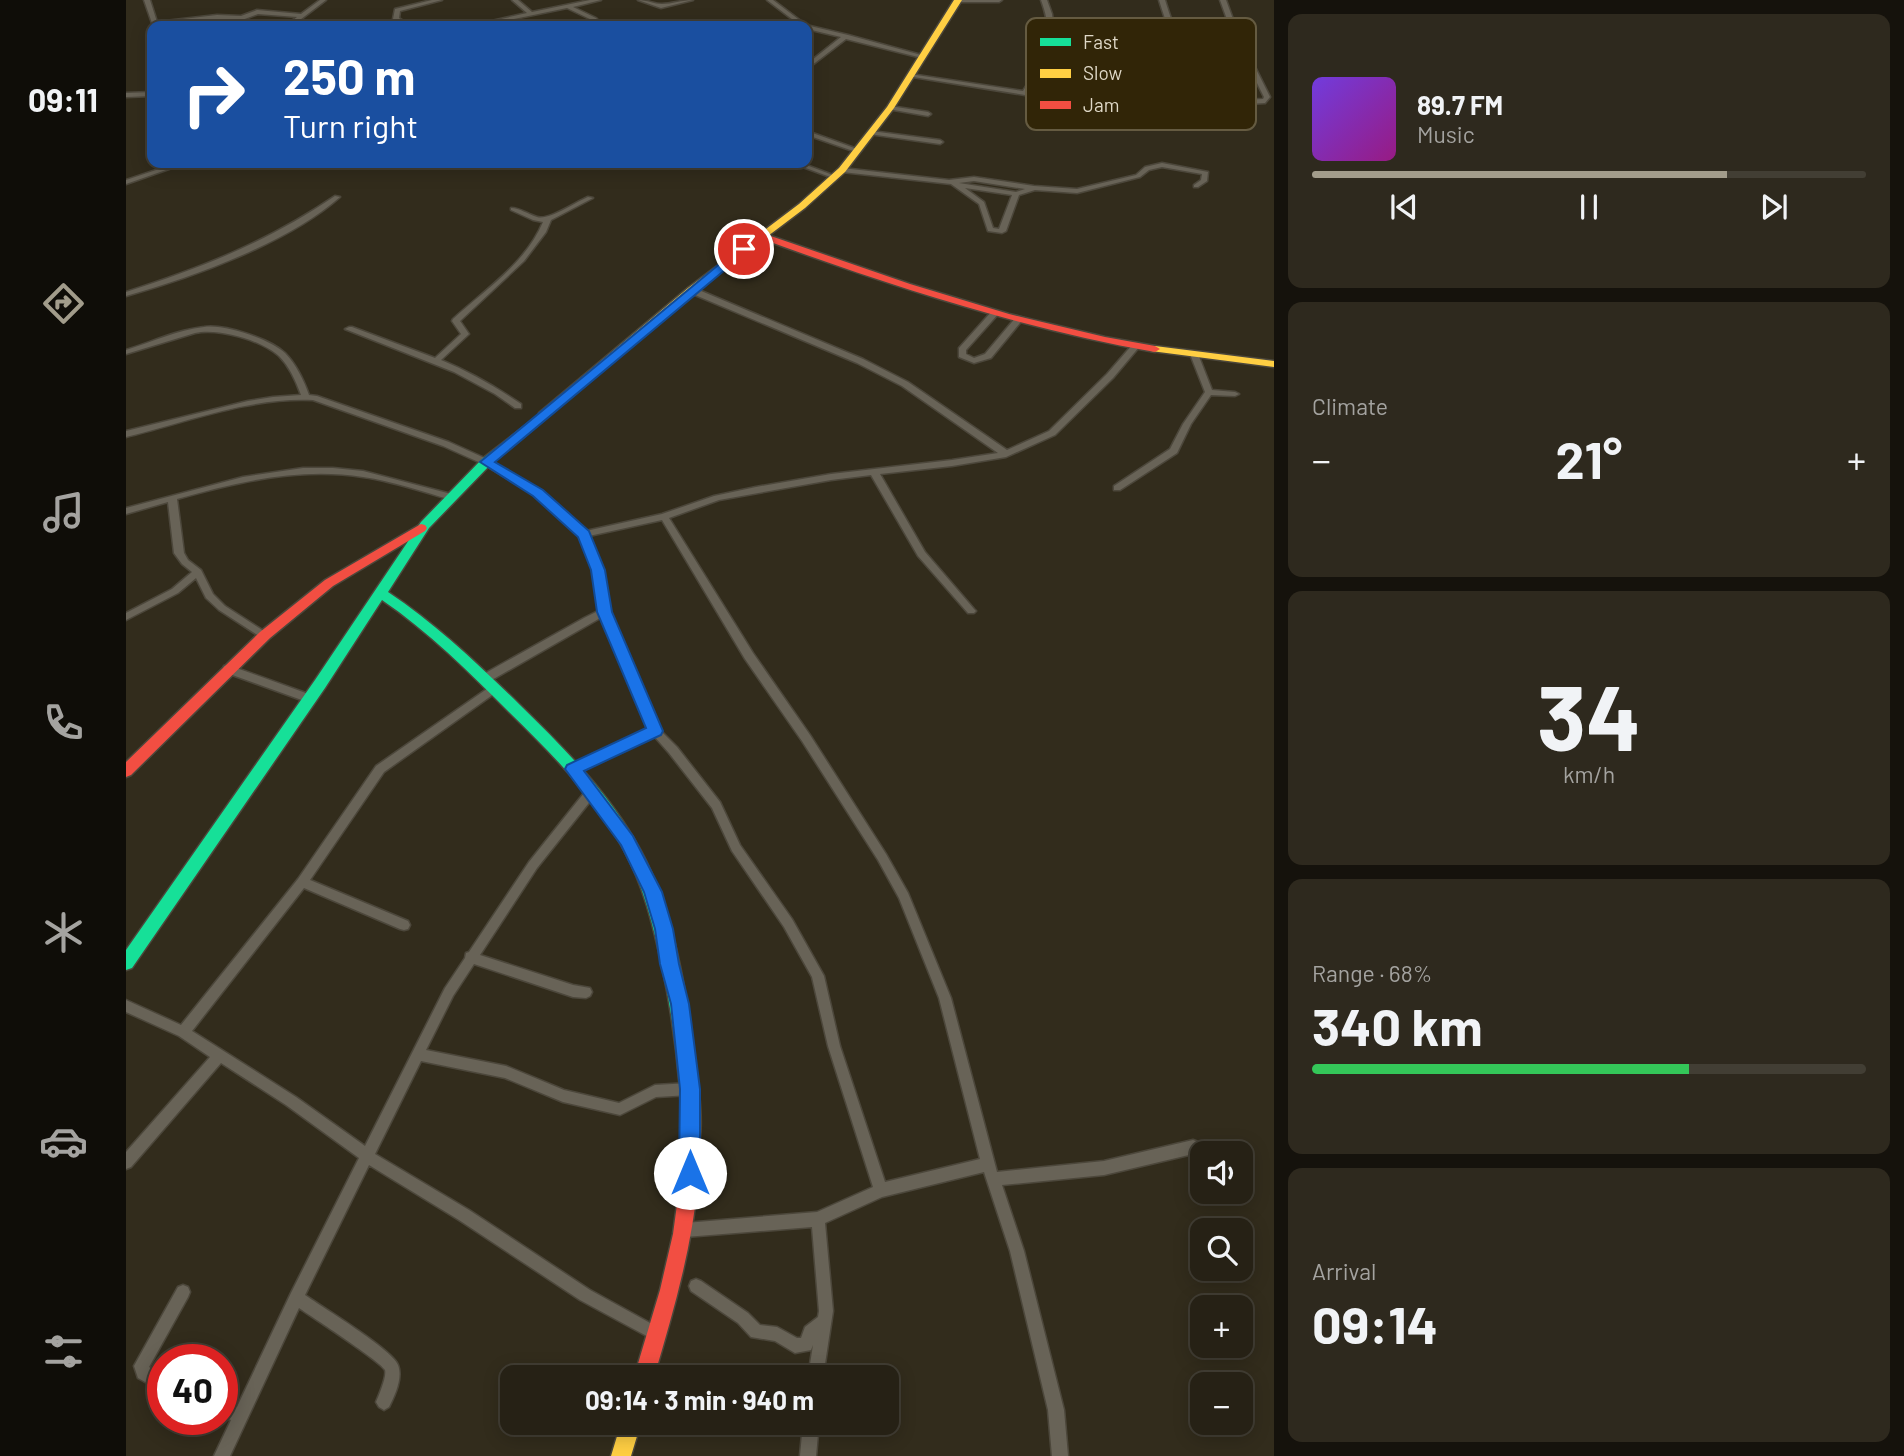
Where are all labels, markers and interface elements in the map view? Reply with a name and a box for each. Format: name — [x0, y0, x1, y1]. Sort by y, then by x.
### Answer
legend — [1026, 18, 1256, 130]
text: Fast — [1083, 30, 1119, 53]
text: 250 m — [283, 46, 416, 105]
icon: right — [168, 49, 259, 140]
text: Slow — [1083, 61, 1122, 84]
text: 09:11 — [28, 80, 98, 118]
text: 89.7 FM — [1417, 89, 1503, 120]
text: Jam — [1083, 93, 1119, 116]
text: Turn right — [283, 106, 418, 144]
text: Music — [1417, 120, 1475, 148]
icon: previous — [1385, 188, 1423, 226]
icon: pause — [1570, 188, 1608, 226]
icon: next — [1755, 188, 1793, 226]
pin — [714, 219, 774, 279]
icon: arrive — [725, 230, 763, 268]
icon: directions — [39, 279, 88, 328]
text: Climate — [1312, 392, 1388, 420]
text: 21° — [1556, 427, 1622, 489]
text: − — [1312, 436, 1331, 482]
text: + — [1847, 436, 1866, 482]
icon: music — [39, 488, 88, 537]
text: 34 — [1537, 660, 1641, 769]
icon: phone — [39, 698, 88, 747]
text: km/h — [1563, 760, 1615, 788]
icon: climate — [39, 908, 88, 957]
text: Range · 68% — [1312, 959, 1432, 987]
text: 340 km — [1312, 994, 1483, 1056]
icon: car — [39, 1117, 88, 1166]
position arrow — [653, 1136, 727, 1210]
map controls — [1190, 1141, 1253, 1435]
button: sound — [1190, 1141, 1253, 1204]
button: search — [1190, 1218, 1253, 1281]
text: Arrival — [1312, 1257, 1376, 1285]
text: 09:14 — [1312, 1292, 1438, 1354]
button: + — [1190, 1295, 1253, 1358]
icon: filters — [39, 1327, 88, 1376]
speed limit sign: 40 — [147, 1344, 238, 1435]
button: − — [1190, 1372, 1253, 1435]
text: 09:14 · 3 min · 940 m — [585, 1384, 814, 1415]

